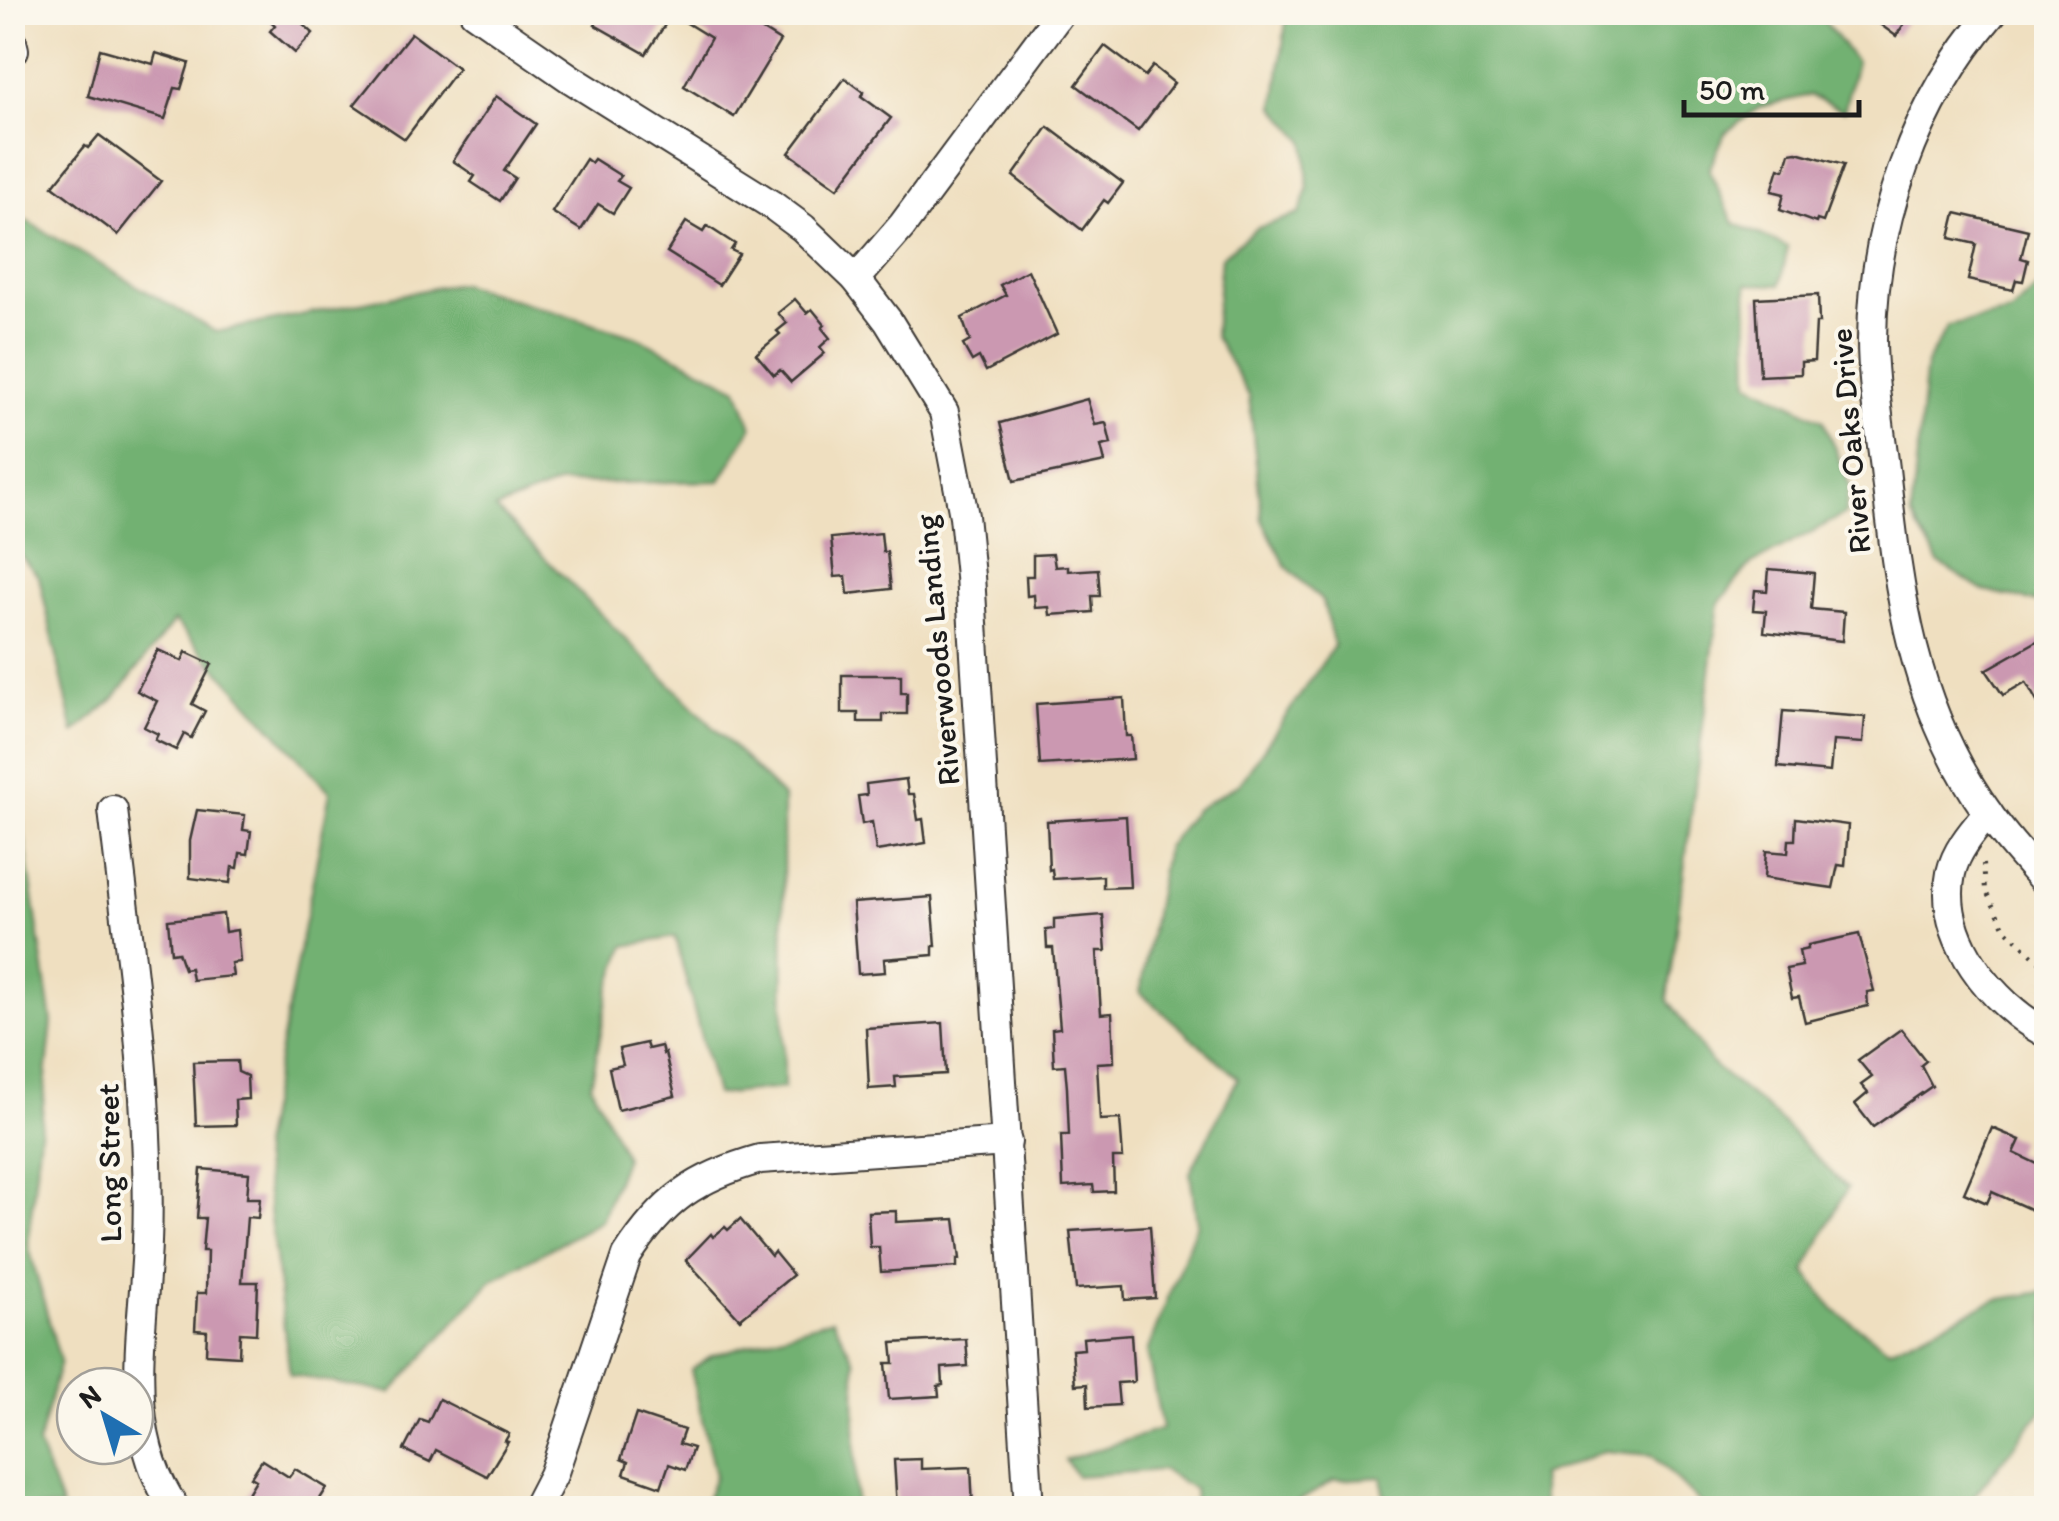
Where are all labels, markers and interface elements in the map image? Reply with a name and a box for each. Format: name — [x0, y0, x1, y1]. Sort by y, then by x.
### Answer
scale bar — [1684, 55, 1859, 117]
text: 50 m — [1699, 71, 1765, 108]
street label: River Oaks Drive — [1821, 327, 1879, 555]
street label: Riverwoods Landing — [906, 512, 968, 787]
street label: Long Street — [89, 1083, 129, 1243]
north arrow — [55, 1366, 155, 1466]
text: N — [72, 1377, 108, 1416]

